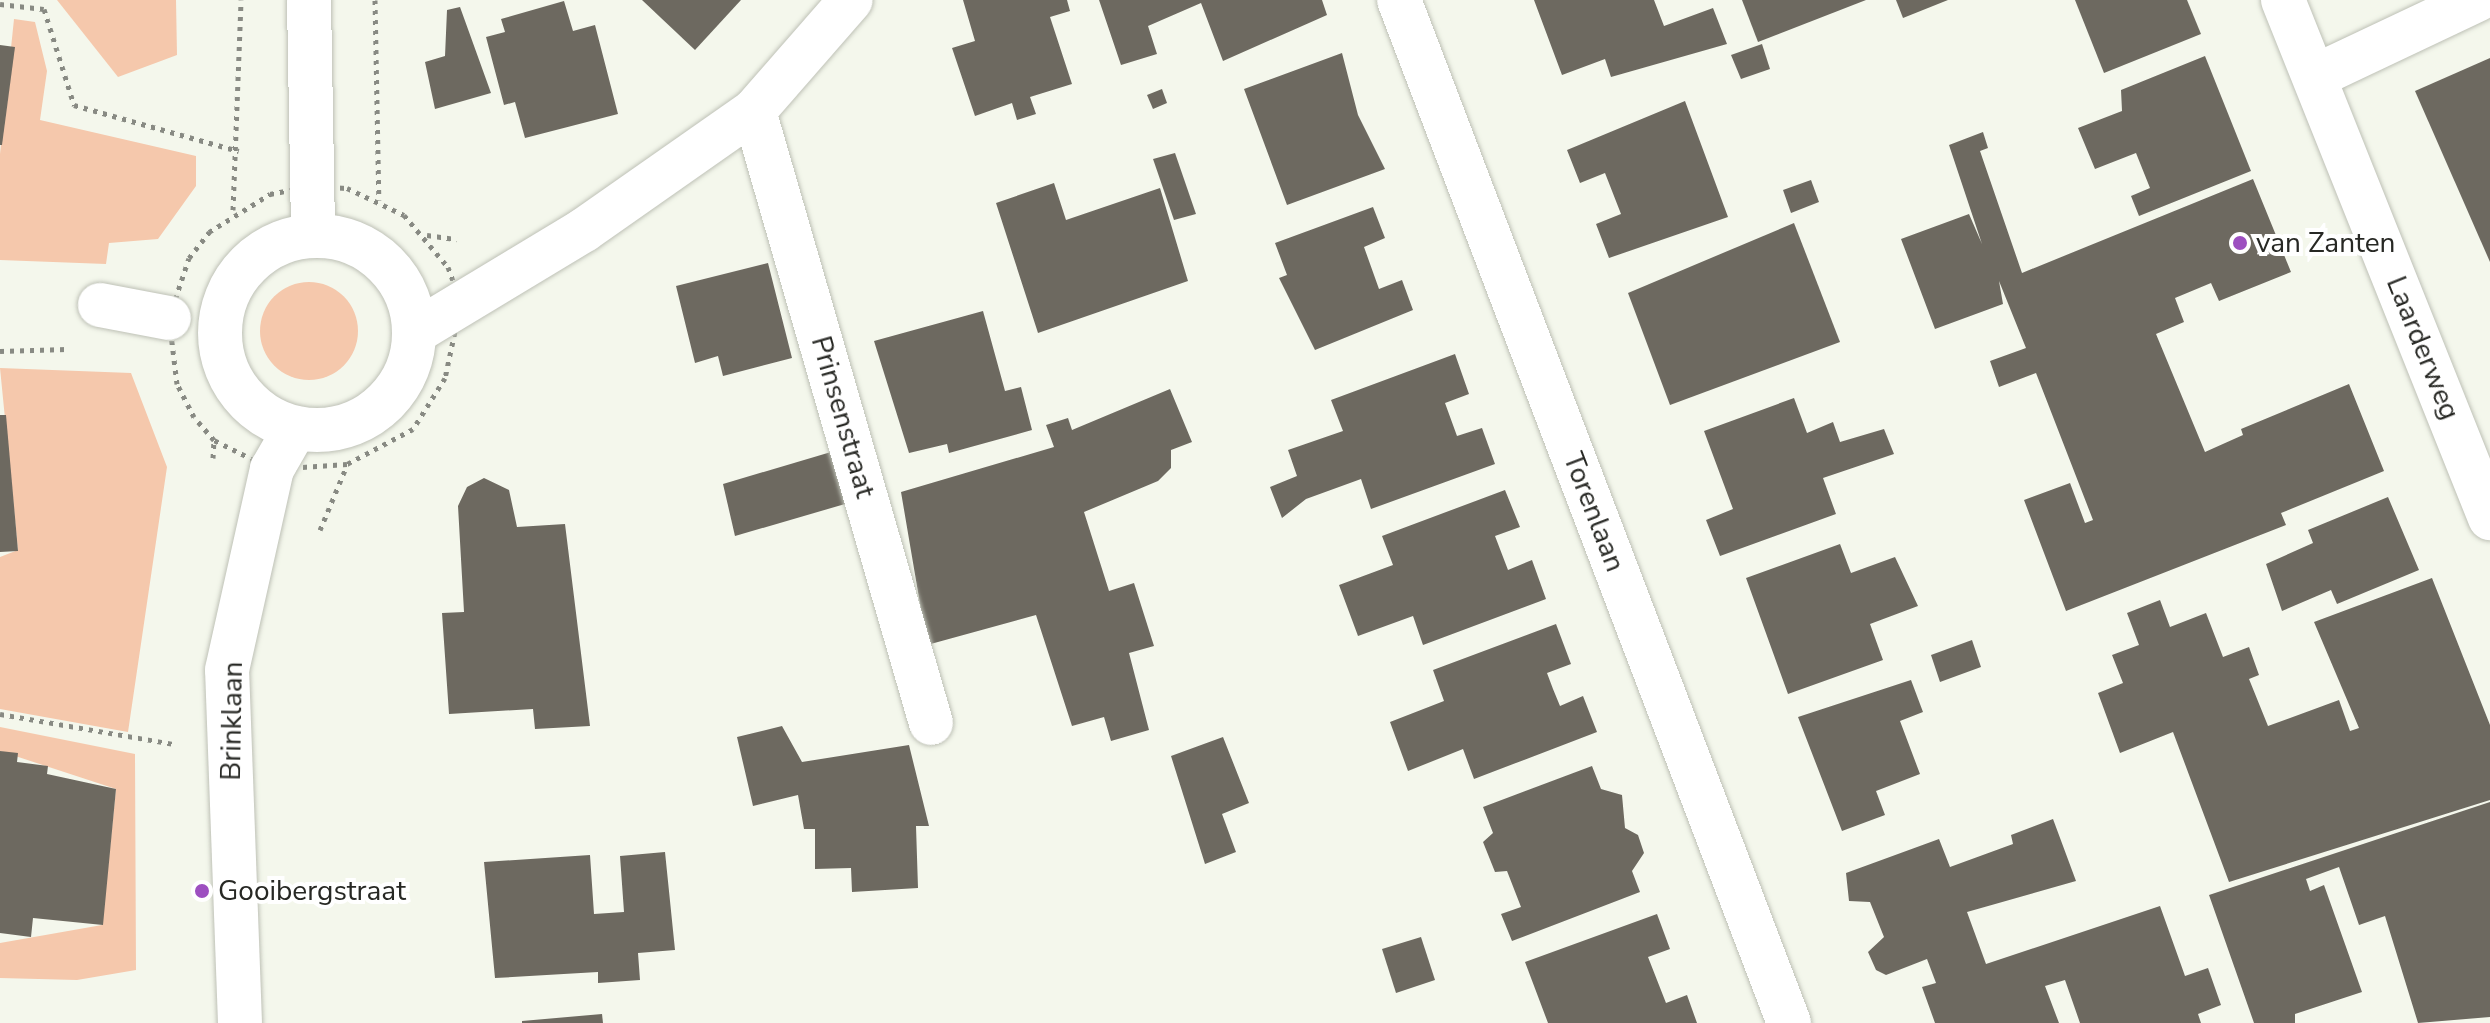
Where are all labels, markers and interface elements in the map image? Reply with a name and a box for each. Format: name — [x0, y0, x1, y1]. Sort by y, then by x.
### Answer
place label: van Zanten — [2256, 226, 2395, 260]
marker: van Zanten — [2231, 234, 2249, 252]
street label: Laarderweg — [2379, 271, 2467, 425]
street label: Prinsenstraat — [804, 332, 882, 502]
street label: Torenlaan — [1556, 448, 1632, 576]
street label: Brinklaan — [214, 661, 250, 781]
place label: Gooibergstraat — [218, 874, 406, 908]
marker: Gooibergstraat — [193, 882, 211, 900]

